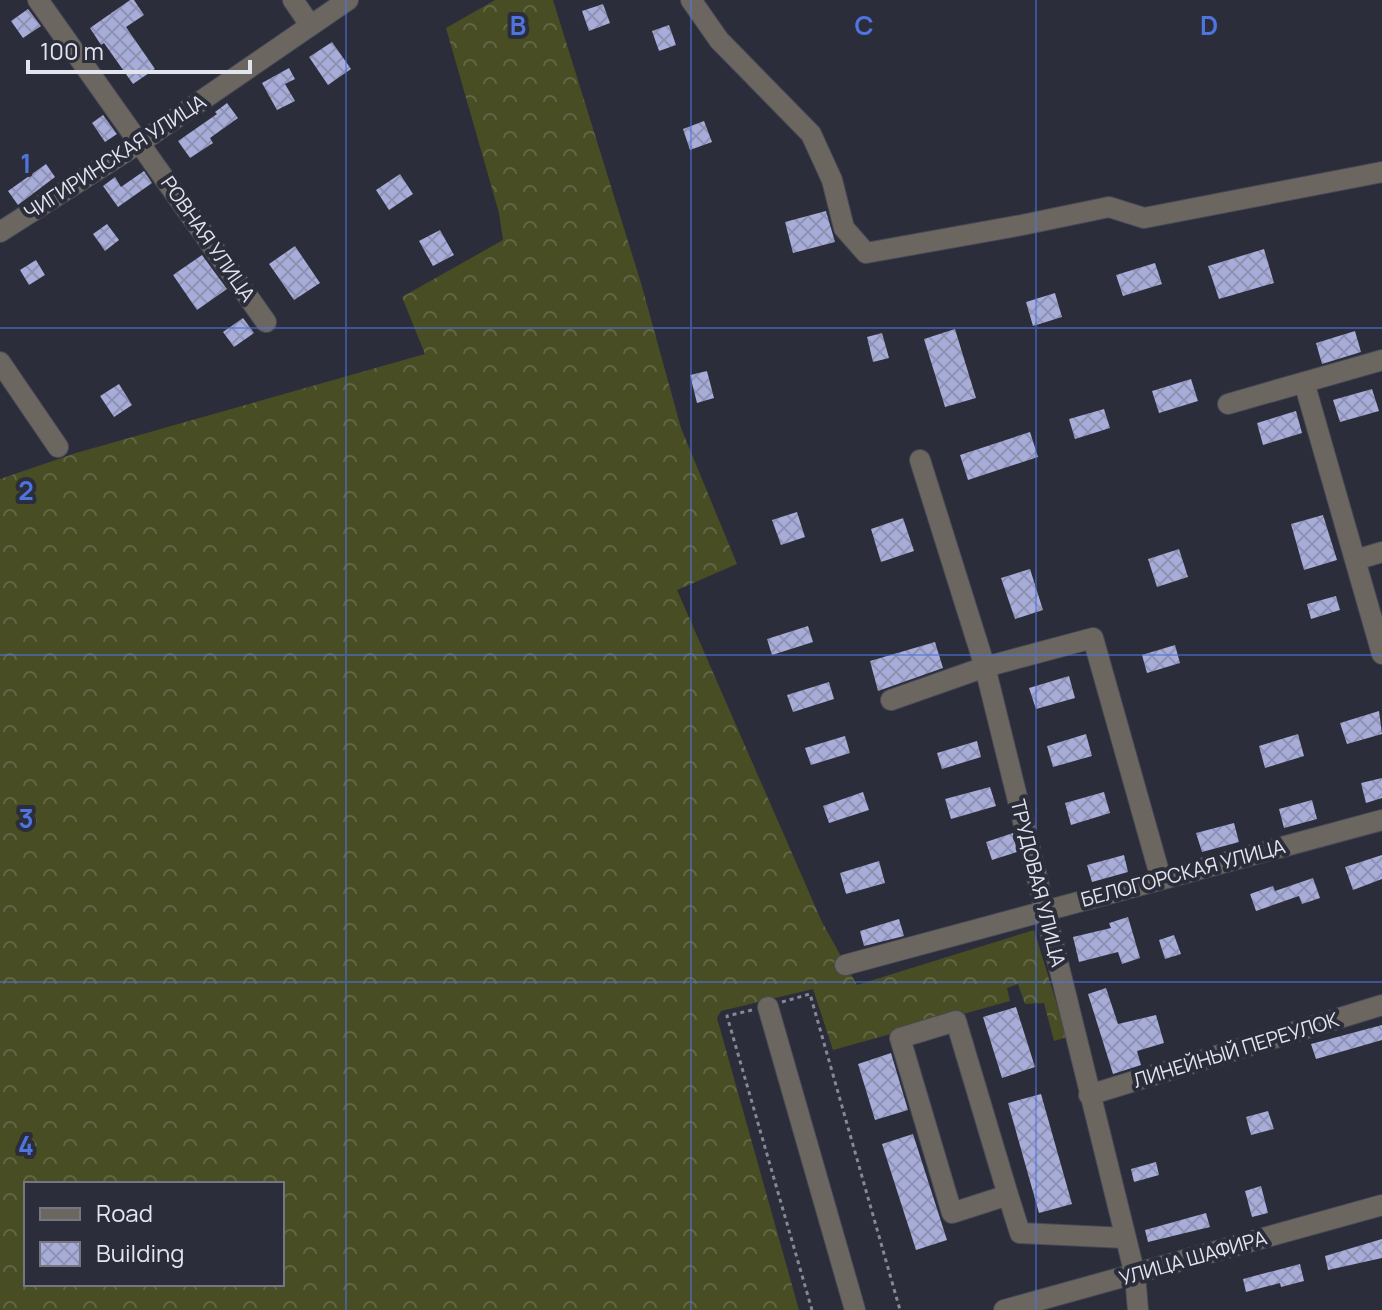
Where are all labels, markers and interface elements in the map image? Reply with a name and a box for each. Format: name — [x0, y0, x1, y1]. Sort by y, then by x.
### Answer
text: B — [510, 7, 526, 43]
text: C — [854, 7, 874, 43]
text: D — [1200, 7, 1218, 43]
scale bar — [28, 24, 250, 74]
text: 100 m — [40, 34, 104, 67]
street label: ЧИГИРИНСКАЯ УЛИЦА — [19, 87, 211, 226]
text: 1 — [20, 145, 32, 181]
street label: РОВНАЯ УЛИЦА — [155, 171, 262, 307]
text: 2 — [18, 472, 34, 508]
street label: ТРУДОВАЯ УЛИЦА — [1005, 796, 1072, 970]
text: 3 — [18, 800, 34, 836]
street label: БЕЛОГОРСКАЯ УЛИЦА — [1078, 832, 1288, 913]
street label: ЛИНЕЙНЫЙ ПЕРЕУЛОК — [1130, 1005, 1342, 1094]
text: 4 — [18, 1127, 34, 1163]
legend — [24, 1182, 284, 1286]
text: Road — [96, 1196, 153, 1229]
street label: УЛИЦА ШАФИРА — [1116, 1223, 1270, 1291]
text: Building — [96, 1236, 184, 1269]

